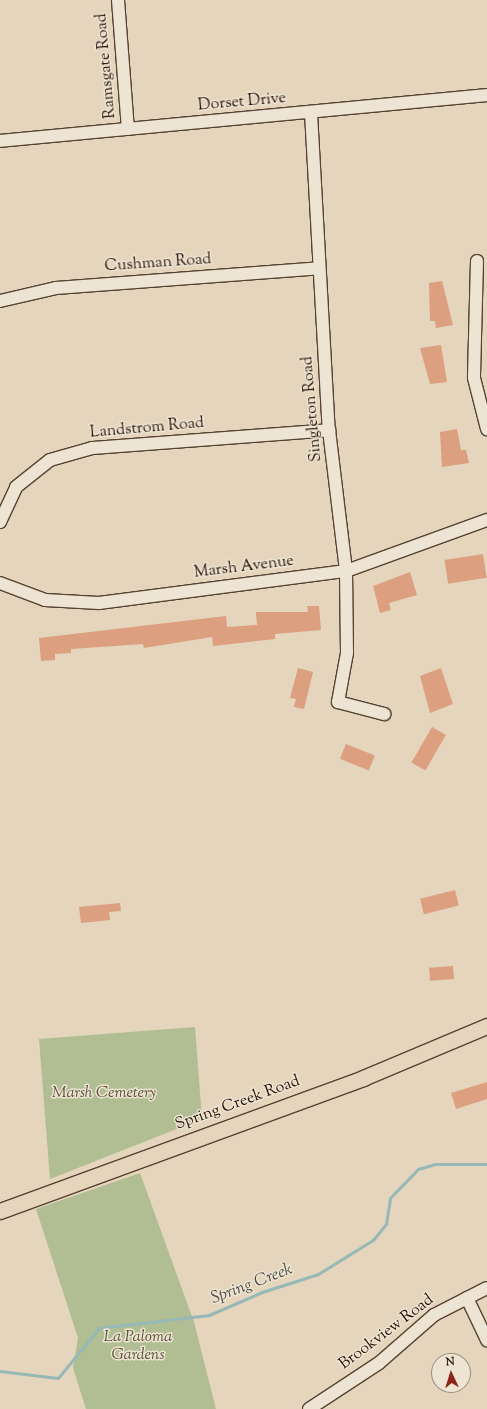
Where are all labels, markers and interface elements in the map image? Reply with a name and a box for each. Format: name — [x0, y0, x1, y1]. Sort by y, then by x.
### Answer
street label: Ramsgate Road — [93, 13, 121, 119]
street label: Dorset Drive — [197, 90, 287, 116]
street label: Cushman Road — [104, 251, 212, 277]
street label: Singleton Road — [299, 355, 327, 463]
street label: Landstrom Road — [89, 414, 205, 444]
street label: Marsh Avenue — [193, 552, 295, 584]
street label: Spring Creek Road — [173, 1073, 303, 1135]
park label: Marsh Cemetery — [52, 1084, 156, 1104]
water label: Spring Creek — [208, 1260, 296, 1310]
street label: Brookview Road — [336, 1291, 438, 1375]
park label: La Paloma Gardens — [104, 1328, 172, 1366]
north arrow — [431, 1353, 471, 1393]
text: N — [445, 1354, 455, 1370]

